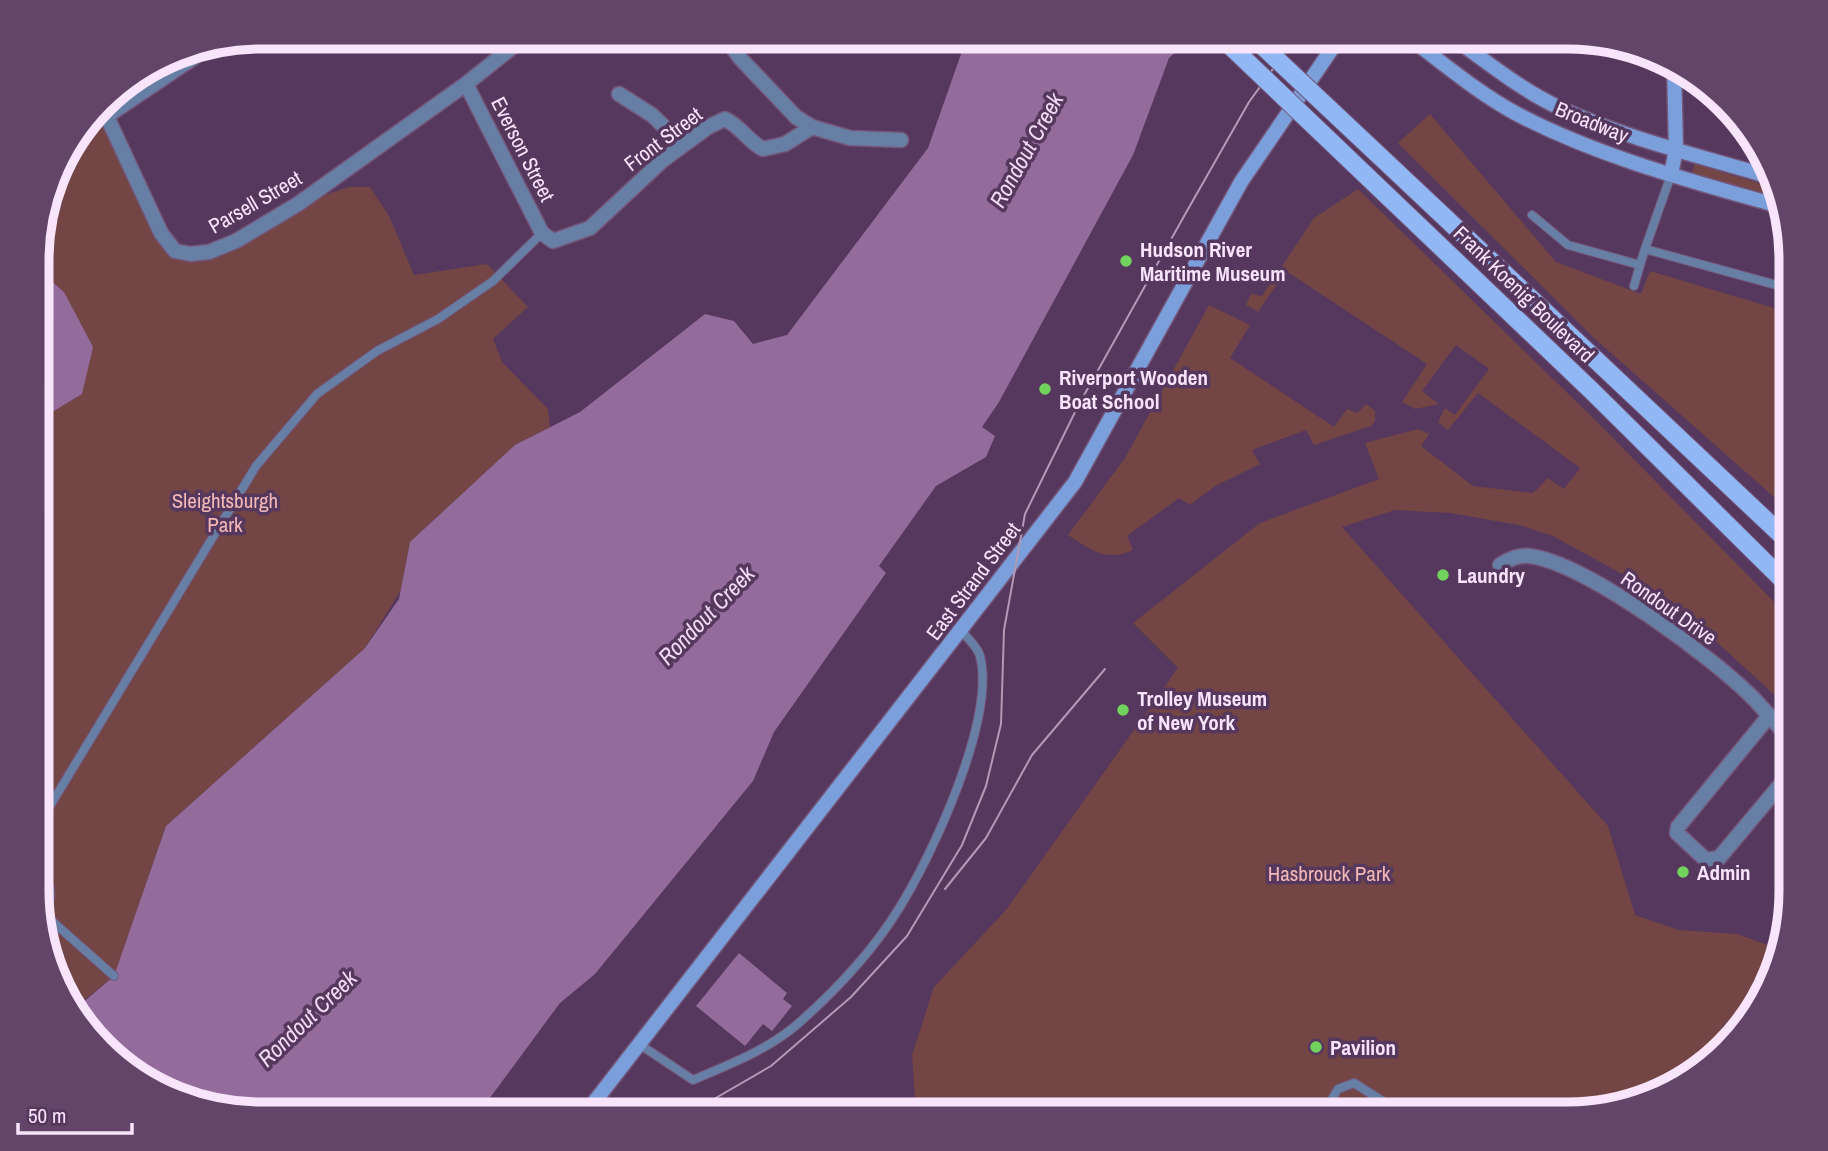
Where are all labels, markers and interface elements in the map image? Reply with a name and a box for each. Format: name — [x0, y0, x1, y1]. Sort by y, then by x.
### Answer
water label: Rondout Creek — [982, 86, 1071, 213]
street label: Everson Street — [484, 92, 562, 207]
street label: Broadway — [1551, 94, 1633, 150]
street label: Front Street — [618, 100, 708, 178]
street label: Parsell Street — [203, 163, 307, 240]
street label: Frank Koenig Boulevard — [1447, 219, 1601, 369]
place label: Hudson River Maritime Museum — [1140, 235, 1285, 288]
marker: Hudson River Maritime Museum — [1118, 253, 1134, 269]
place label: Riverport Wooden Boat School — [1059, 363, 1208, 416]
marker: Riverport Wooden Boat School — [1037, 381, 1053, 397]
park label: Sleightsburgh Park — [172, 486, 278, 539]
street label: East Strand Street — [919, 516, 1027, 646]
water label: Rondout Creek — [651, 557, 762, 671]
place label: Laundry — [1457, 561, 1525, 590]
street label: Rondout Drive — [1615, 564, 1723, 652]
marker: Laundry — [1435, 567, 1451, 583]
place label: Trolley Museum of New York — [1137, 684, 1267, 737]
marker: Trolley Museum of New York — [1115, 702, 1131, 718]
place label: Admin — [1697, 858, 1751, 887]
park label: Hasbrouck Park — [1268, 859, 1391, 888]
marker: Admin — [1675, 864, 1691, 880]
water label: Rondout Creek — [251, 962, 365, 1073]
place label: Pavilion — [1330, 1033, 1396, 1062]
marker: Pavilion — [1308, 1039, 1324, 1055]
scale bar — [18, 1092, 131, 1136]
text: 50 m — [28, 1101, 66, 1130]

